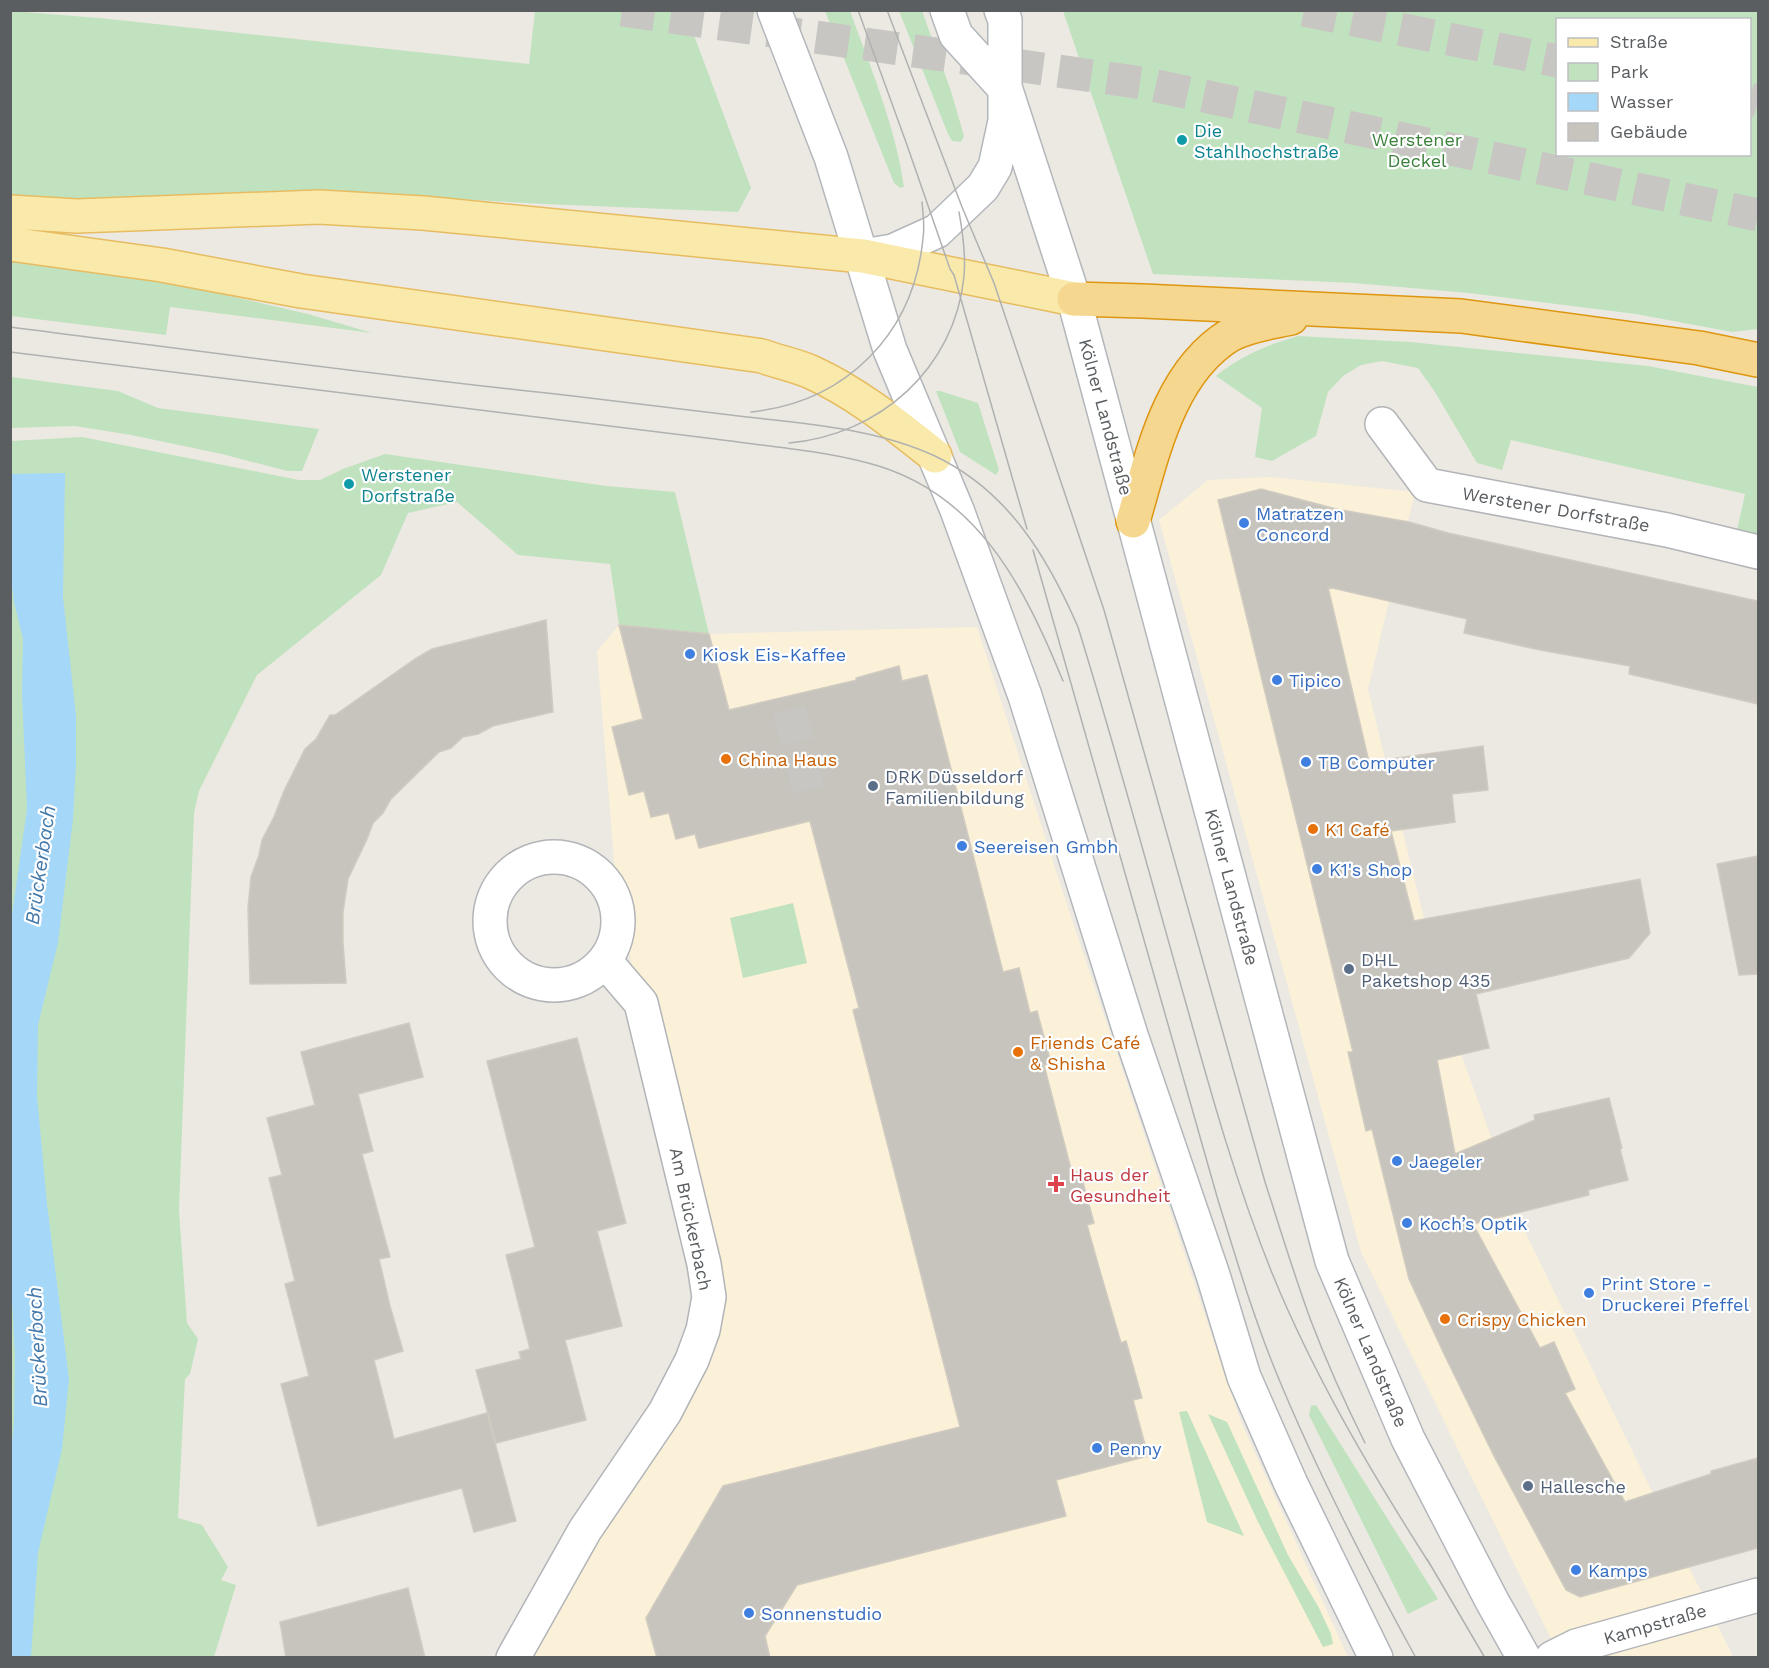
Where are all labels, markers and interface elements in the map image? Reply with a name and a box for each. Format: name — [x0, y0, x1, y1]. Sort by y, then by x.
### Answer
legend — [1556, 18, 1751, 156]
text: Straße — [1610, 31, 1668, 52]
text: Park — [1610, 61, 1649, 82]
text: Wasser — [1610, 91, 1673, 112]
place label: Die Stahlhochstraße — [1194, 120, 1339, 162]
text: Gebäude — [1610, 121, 1688, 142]
park label: Werstener Deckel — [1372, 129, 1462, 171]
marker: Die Stahlhochstraße — [1175, 133, 1189, 147]
street label: Kölner Landstraße — [1075, 336, 1137, 498]
place label: Werstener Dorfstraße — [361, 464, 455, 506]
marker: Werstener Dorfstraße — [342, 477, 356, 491]
street label: Werstener Dorfstraße — [1461, 482, 1651, 536]
place label: Matratzen Concord — [1256, 503, 1344, 545]
marker: Matratzen Concord — [1237, 516, 1251, 530]
place label: Kiosk Eis-Kaffee — [702, 644, 846, 665]
marker: Kiosk Eis-Kaffee — [683, 647, 697, 661]
place label: Tipico — [1289, 670, 1341, 691]
marker: Tipico — [1270, 673, 1284, 687]
place label: China Haus — [738, 749, 837, 770]
marker: China Haus — [719, 752, 733, 766]
place label: TB Computer — [1318, 752, 1435, 773]
marker: TB Computer — [1299, 755, 1313, 769]
place label: DRK Düsseldorf Familienbildung — [885, 766, 1024, 808]
marker: DRK Düsseldorf Familienbildung — [866, 779, 880, 793]
water label: Brückerbach — [20, 804, 60, 926]
street label: Kölner Landstraße — [1201, 806, 1263, 968]
place label: K1 Café — [1325, 819, 1390, 840]
marker: K1 Café — [1306, 822, 1320, 836]
place label: Seereisen Gmbh — [974, 836, 1118, 857]
marker: Seereisen Gmbh — [955, 839, 969, 853]
place label: K1's Shop — [1329, 859, 1412, 880]
marker: K1's Shop — [1310, 862, 1324, 876]
place label: DHL Paketshop 435 — [1361, 949, 1491, 991]
marker: DHL Paketshop 435 — [1342, 962, 1356, 976]
place label: Friends Café & Shisha — [1030, 1032, 1140, 1074]
marker: Friends Café & Shisha — [1011, 1045, 1025, 1059]
street label: Am Brückerbach — [666, 1146, 716, 1292]
place label: Jaegeler — [1409, 1151, 1483, 1172]
marker: Jaegeler — [1390, 1154, 1404, 1168]
place label: Haus der Gesundheit — [1070, 1164, 1171, 1206]
marker: Haus der Gesundheit — [1047, 1175, 1065, 1193]
place label: Koch’s Optik — [1419, 1213, 1528, 1234]
marker: Koch’s Optik — [1400, 1216, 1414, 1230]
place label: Print Store - Druckerei Pfeffel — [1601, 1273, 1749, 1315]
street label: Kölner Landstraße — [1330, 1274, 1412, 1430]
water label: Brückerbach — [22, 1286, 52, 1408]
marker: Print Store - Druckerei Pfeffel — [1582, 1286, 1596, 1300]
place label: Crispy Chicken — [1457, 1309, 1587, 1330]
marker: Crispy Chicken — [1438, 1312, 1452, 1326]
place label: Penny — [1109, 1438, 1162, 1459]
marker: Penny — [1090, 1441, 1104, 1455]
place label: Hallesche — [1540, 1476, 1626, 1497]
marker: Hallesche — [1521, 1479, 1535, 1493]
place label: Kamps — [1588, 1560, 1648, 1581]
marker: Kamps — [1569, 1563, 1583, 1577]
street label: Kampstraße — [1601, 1599, 1709, 1649]
place label: Sonnenstudio — [761, 1603, 882, 1624]
marker: Sonnenstudio — [742, 1606, 756, 1620]

